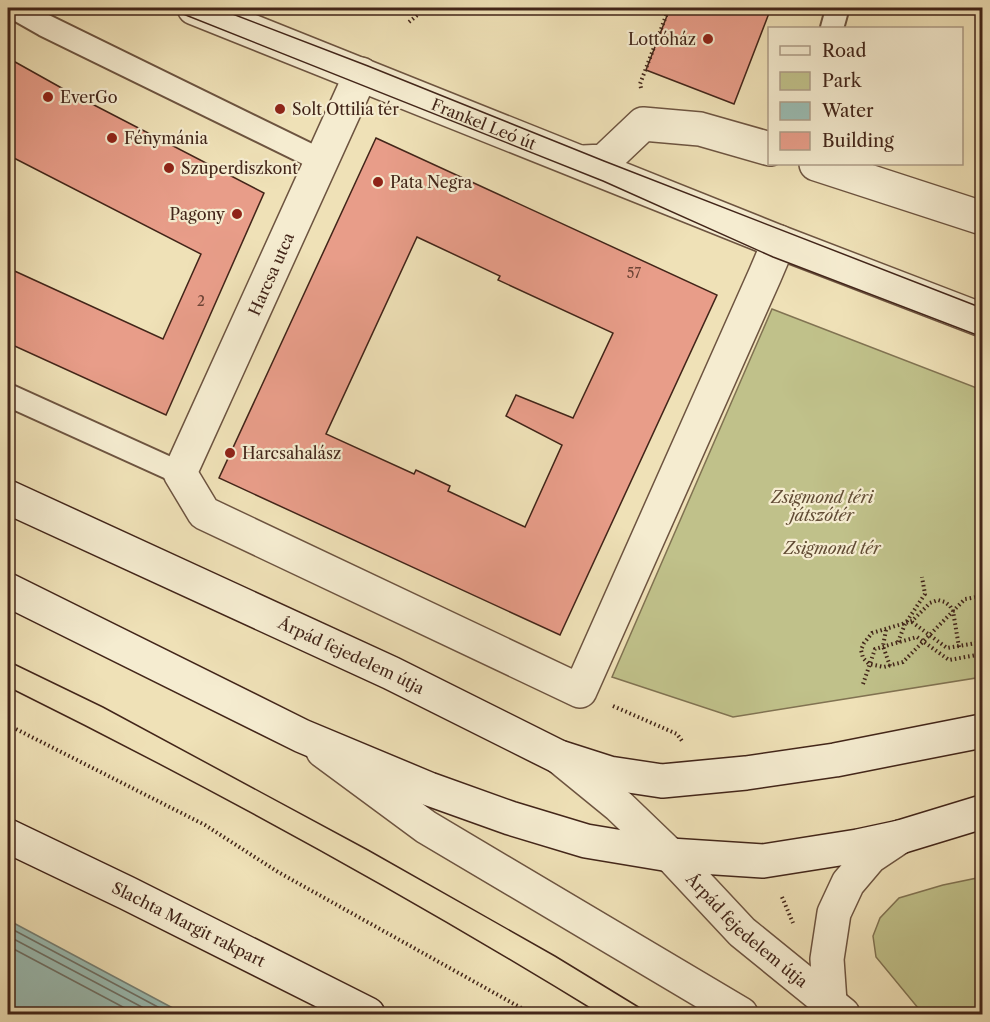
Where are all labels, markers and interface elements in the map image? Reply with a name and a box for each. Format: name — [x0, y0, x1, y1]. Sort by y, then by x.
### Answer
legend — [768, 27, 963, 165]
place label: Lottóház — [628, 29, 696, 49]
marker: Lottóház — [701, 32, 715, 46]
text: Road — [822, 40, 867, 62]
text: Park — [822, 70, 863, 92]
place label: EverGo — [60, 87, 118, 107]
marker: EverGo — [41, 90, 55, 104]
street label: Frankel Leó út — [428, 94, 539, 154]
place label: Solt Ottilia tér — [292, 99, 399, 119]
text: Water — [821, 100, 874, 122]
marker: Solt Ottilia tér — [273, 102, 287, 116]
place label: Fénymánia — [124, 128, 208, 148]
text: Building — [822, 130, 894, 152]
marker: Fénymánia — [105, 131, 119, 145]
place label: Szuperdiszkont — [181, 158, 298, 178]
marker: Szuperdiszkont — [162, 161, 176, 175]
place label: Pata Negra — [390, 172, 473, 192]
marker: Pata Negra — [371, 175, 385, 189]
place label: Pagony — [170, 204, 226, 224]
marker: Pagony — [230, 207, 244, 221]
street label: Harcsa utca — [244, 229, 298, 319]
house number: 57 — [627, 264, 641, 282]
house number: 2 — [197, 292, 205, 310]
place label: Harcsahalász — [242, 443, 341, 463]
marker: Harcsahalász — [223, 446, 237, 460]
park label: Zsigmond téri játszótér — [770, 487, 874, 525]
park label: Zsigmond tér — [782, 538, 882, 558]
street label: Árpád fejedelem útja — [274, 612, 428, 698]
street label: Árpád fejedelem útja — [681, 868, 812, 992]
street label: Slachta Margit rakpart — [109, 877, 269, 971]

